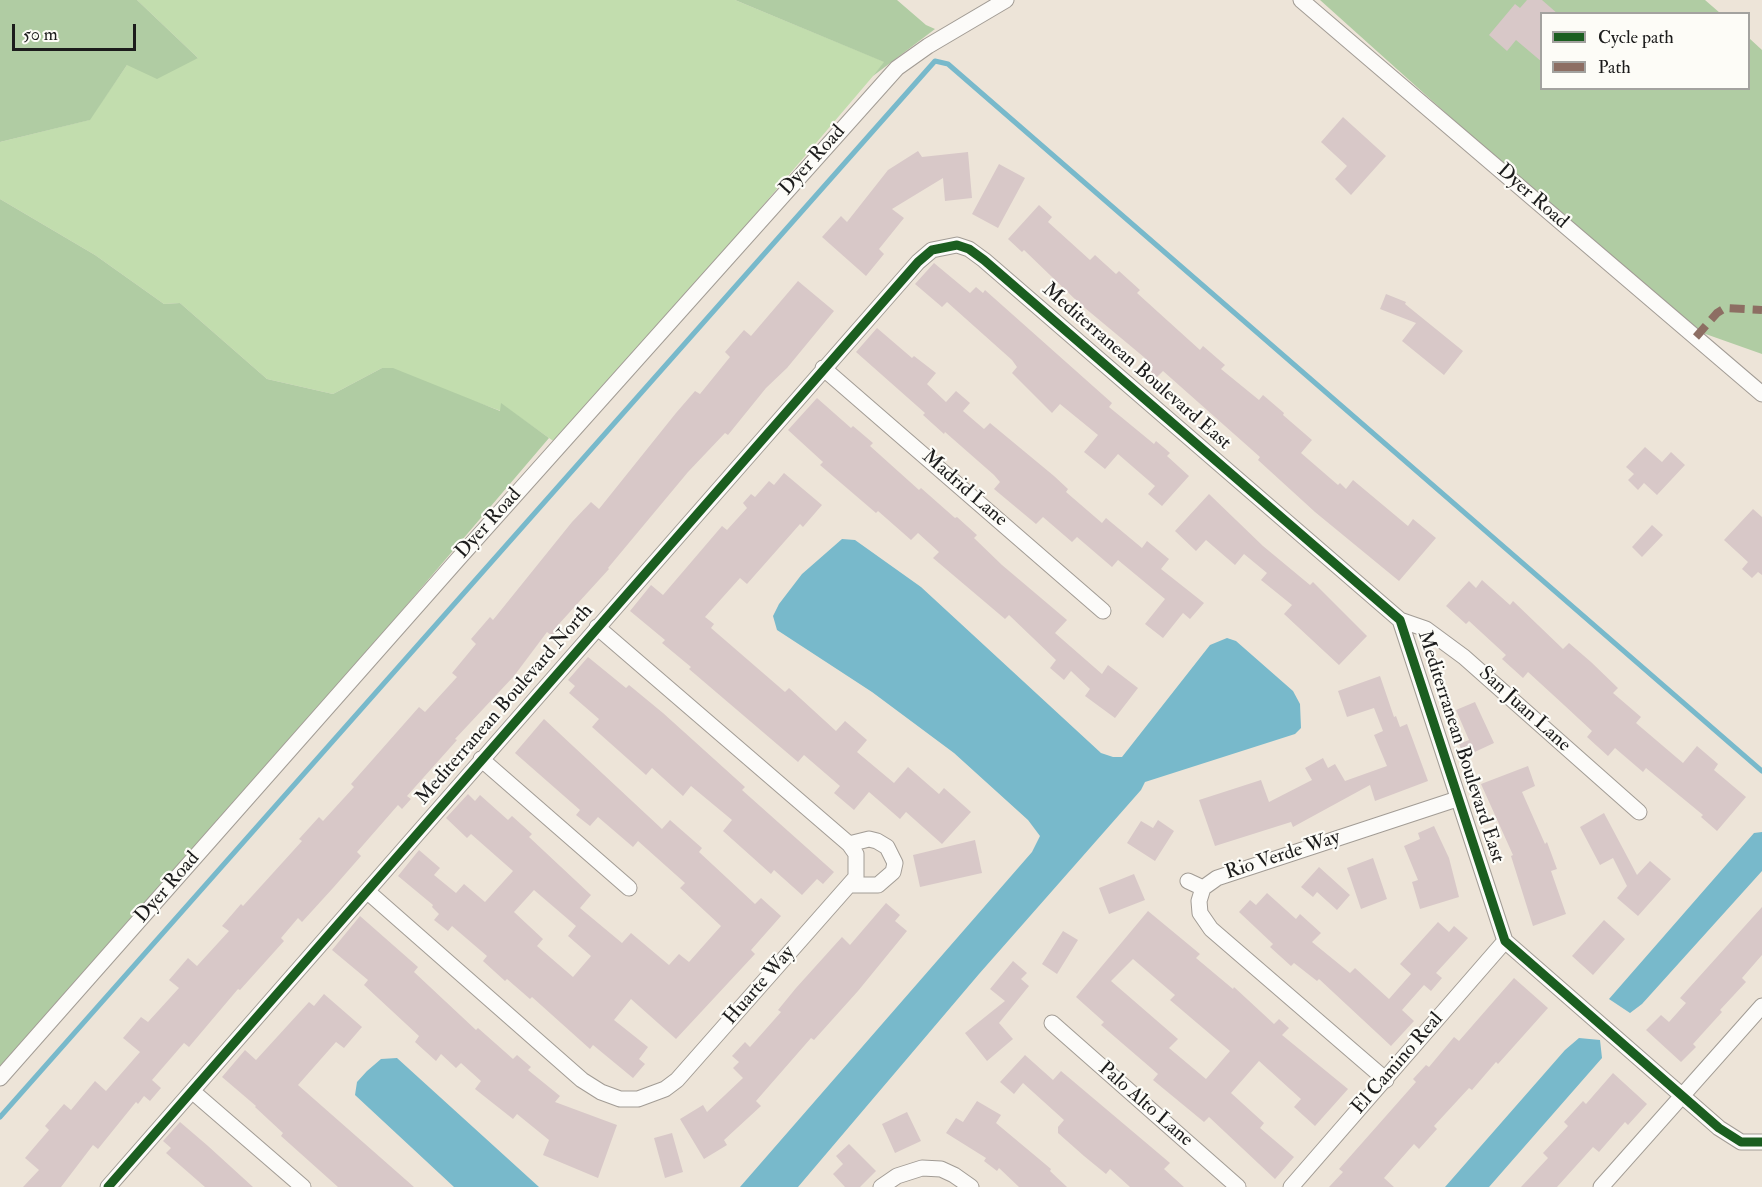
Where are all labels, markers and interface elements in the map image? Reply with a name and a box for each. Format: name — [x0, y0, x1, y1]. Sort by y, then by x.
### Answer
scale bar — [15, 12, 140, 50]
legend — [1540, 12, 1750, 90]
text: 50 m — [23, 23, 58, 46]
text: Cycle path — [1598, 26, 1674, 49]
text: Path — [1598, 56, 1631, 79]
street label: Dyer Road — [775, 121, 851, 201]
street label: Dyer Road — [1491, 159, 1573, 235]
street label: Mediterranean Boulevard East — [1037, 278, 1235, 456]
street label: Madrid Lane — [916, 445, 1012, 533]
street label: Dyer Road — [451, 484, 527, 564]
street label: Mediterranean Boulevard North — [411, 600, 599, 810]
street label: Mediterranean Boulevard East — [1411, 628, 1509, 866]
street label: San Juan Lane — [1473, 662, 1575, 758]
street label: Rio Verde Way — [1223, 826, 1343, 886]
street label: Dyer Road — [130, 847, 206, 929]
street label: Huarte Way — [719, 942, 801, 1030]
street label: El Camino Real — [1347, 1008, 1449, 1120]
street label: Palo Alto Lane — [1093, 1057, 1197, 1153]

